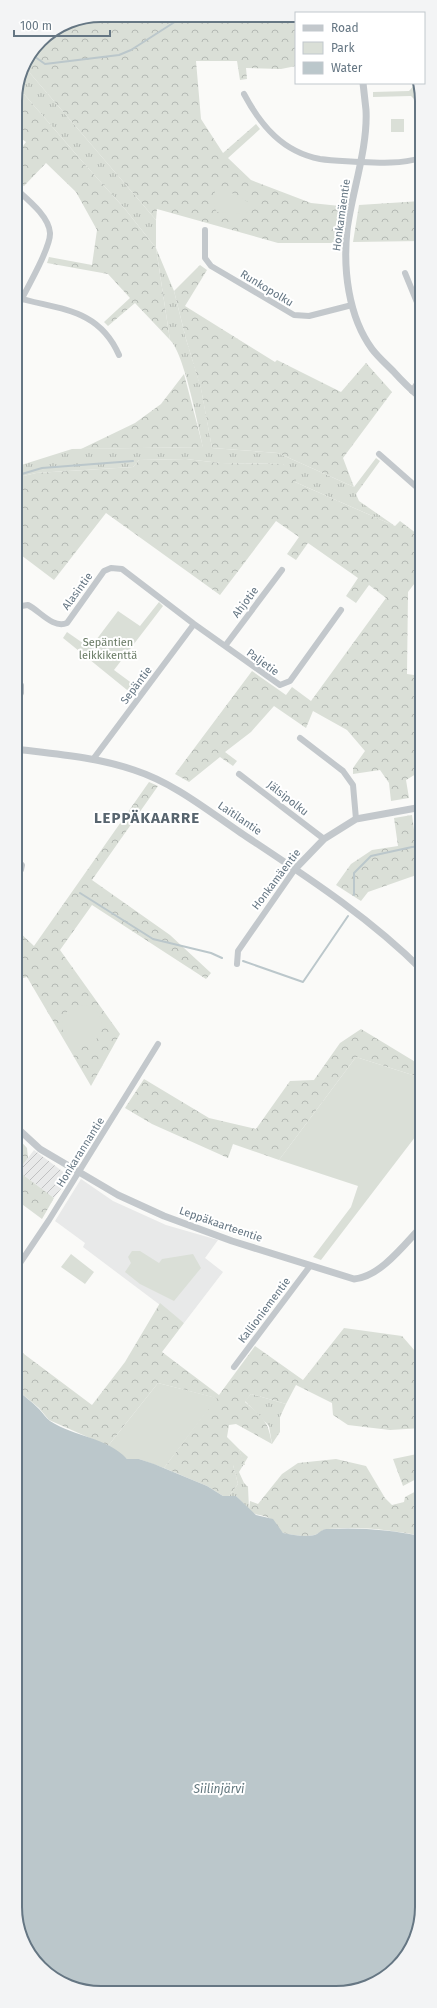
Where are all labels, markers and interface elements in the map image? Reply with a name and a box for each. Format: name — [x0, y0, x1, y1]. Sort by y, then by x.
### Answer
scale bar — [14, 12, 110, 38]
legend — [295, 12, 425, 84]
text: 100 m — [20, 19, 52, 33]
text: Road — [331, 21, 359, 35]
text: Park — [331, 41, 355, 55]
text: Water — [331, 61, 363, 75]
street label: Honkamäentie — [330, 178, 353, 252]
street label: Runkopolku — [238, 268, 296, 309]
street label: Alasintie — [59, 570, 95, 613]
street label: Ahjotie — [230, 584, 261, 620]
park label: Sepäntien leikkikenttä — [79, 636, 137, 662]
street label: Paljetie — [244, 646, 282, 679]
street label: Sepäntie — [118, 664, 155, 707]
street label: Jälsipolku — [264, 778, 311, 819]
street label: Laitilantie — [215, 799, 264, 838]
district label: LEPPÄKAARRE — [94, 809, 200, 827]
street label: Honkamäentie — [249, 846, 303, 912]
street label: Honkarannantie — [54, 1115, 107, 1190]
street label: Leppäkaarteentie — [178, 1204, 264, 1245]
street label: Kallioniementie — [236, 1275, 293, 1346]
water label: Siilinjärvi — [193, 1782, 245, 1796]

